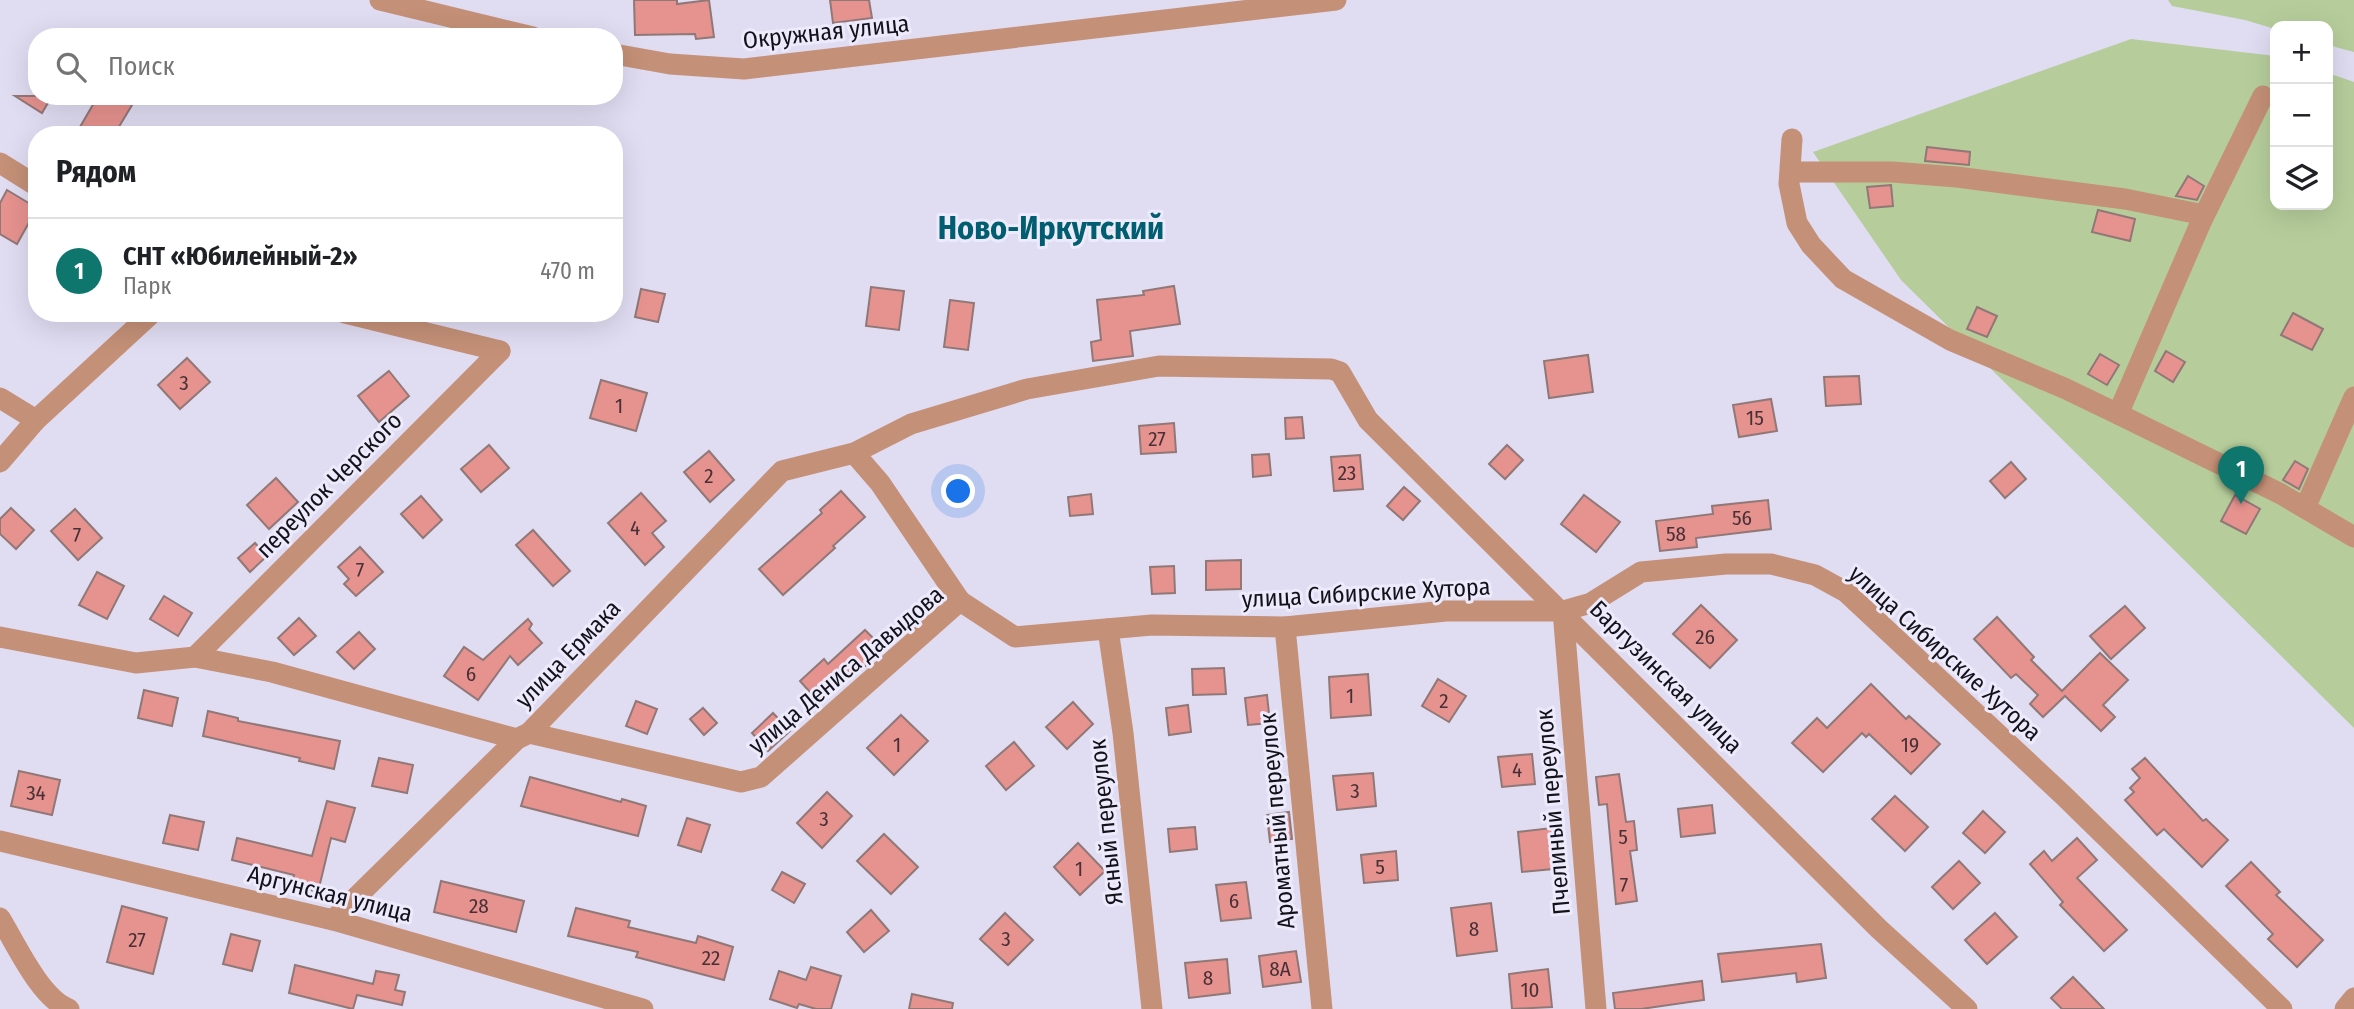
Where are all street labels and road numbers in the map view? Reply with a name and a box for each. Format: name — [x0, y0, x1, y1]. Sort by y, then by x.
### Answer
street label: Окружная улица — [741, 9, 911, 55]
street label: переулок Черского — [250, 406, 408, 564]
street label: улица Сибирские Хутора — [1843, 559, 2047, 747]
street label: улица Сибирские Хутора — [1241, 573, 1491, 613]
street label: улица Дениса Давыдова — [743, 580, 949, 760]
street label: улица Ермака — [510, 594, 626, 714]
street label: Баргузинская улица — [1584, 595, 1748, 759]
street label: Пчелиный переулок — [1530, 707, 1576, 916]
street label: Ароматный переулок — [1254, 711, 1300, 930]
street label: Ясный переулок — [1083, 737, 1129, 906]
street label: Аргунская улица — [245, 860, 415, 928]

